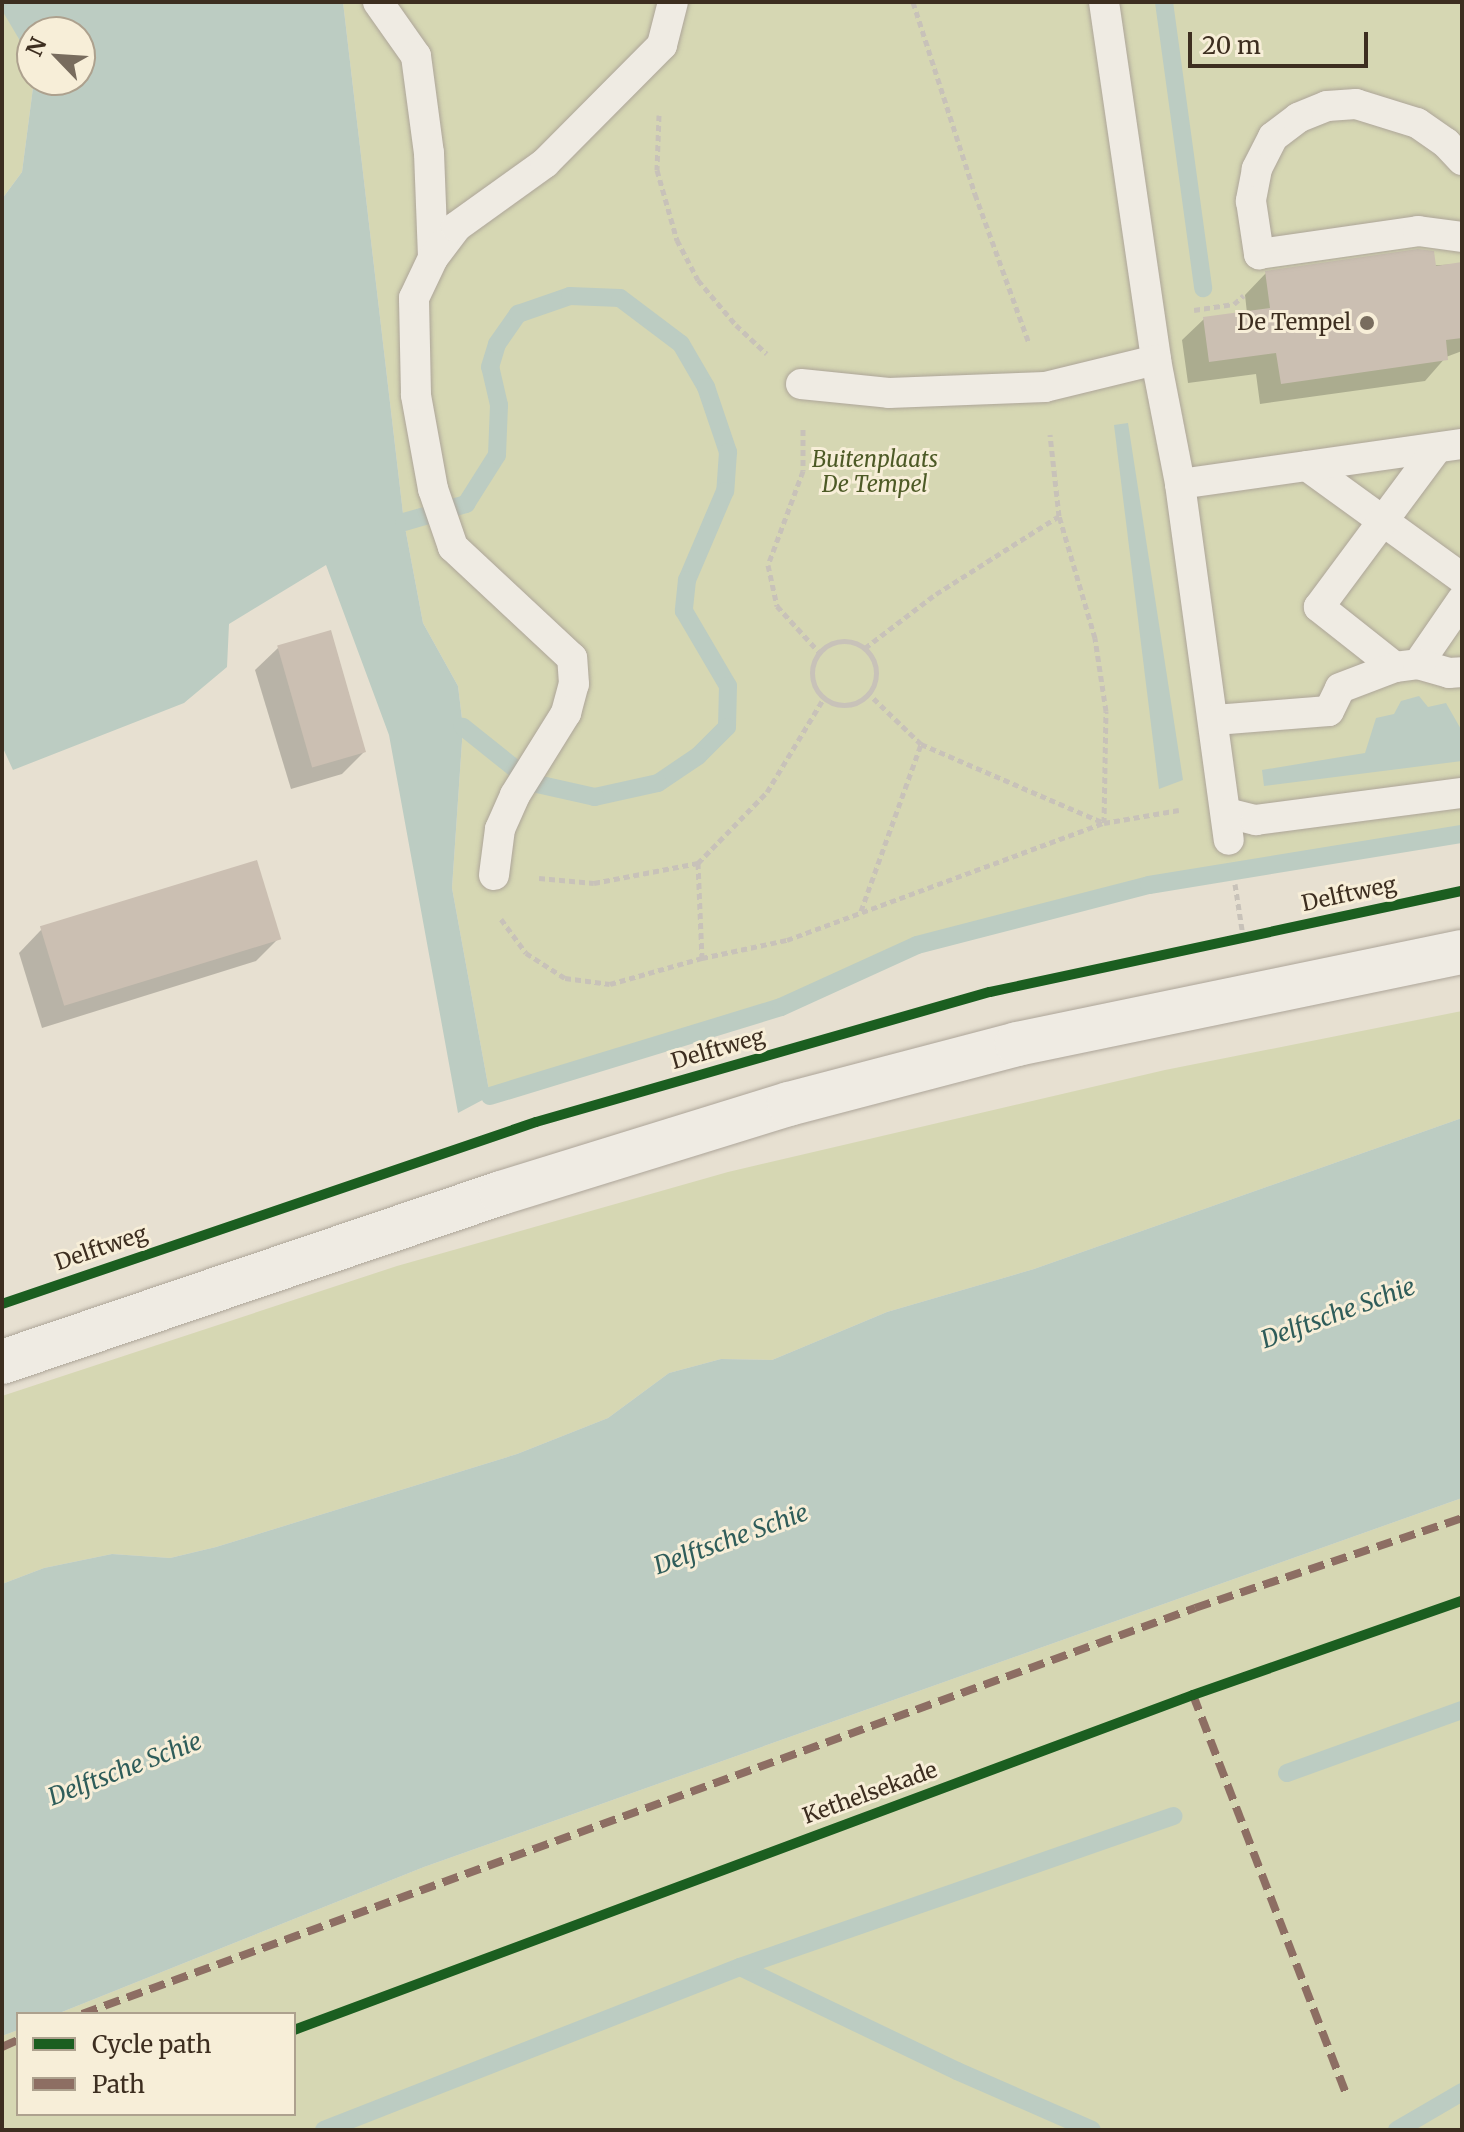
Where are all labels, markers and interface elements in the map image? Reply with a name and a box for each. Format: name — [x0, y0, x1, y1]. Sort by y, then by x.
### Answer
north arrow — [16, 16, 96, 96]
scale bar — [1192, 16, 1372, 66]
text: 20 m — [1202, 30, 1261, 61]
text: N — [20, 33, 52, 61]
place label: De Tempel — [1237, 310, 1351, 336]
marker: De Tempel — [1358, 314, 1376, 332]
park label: Buitenplaats De Tempel — [812, 446, 938, 498]
street label: Delftweg — [1299, 871, 1399, 917]
street label: Delftweg — [668, 1023, 768, 1075]
street label: Delftweg — [51, 1220, 151, 1276]
water label: Delftsche Schie — [1257, 1272, 1419, 1354]
water label: Delftsche Schie — [650, 1498, 812, 1580]
water label: Delftsche Schie — [44, 1727, 206, 1811]
street label: Kethelsekade — [799, 1756, 941, 1830]
legend — [16, 2012, 296, 2116]
text: Cycle path — [92, 2029, 211, 2060]
text: Path — [92, 2069, 145, 2100]

